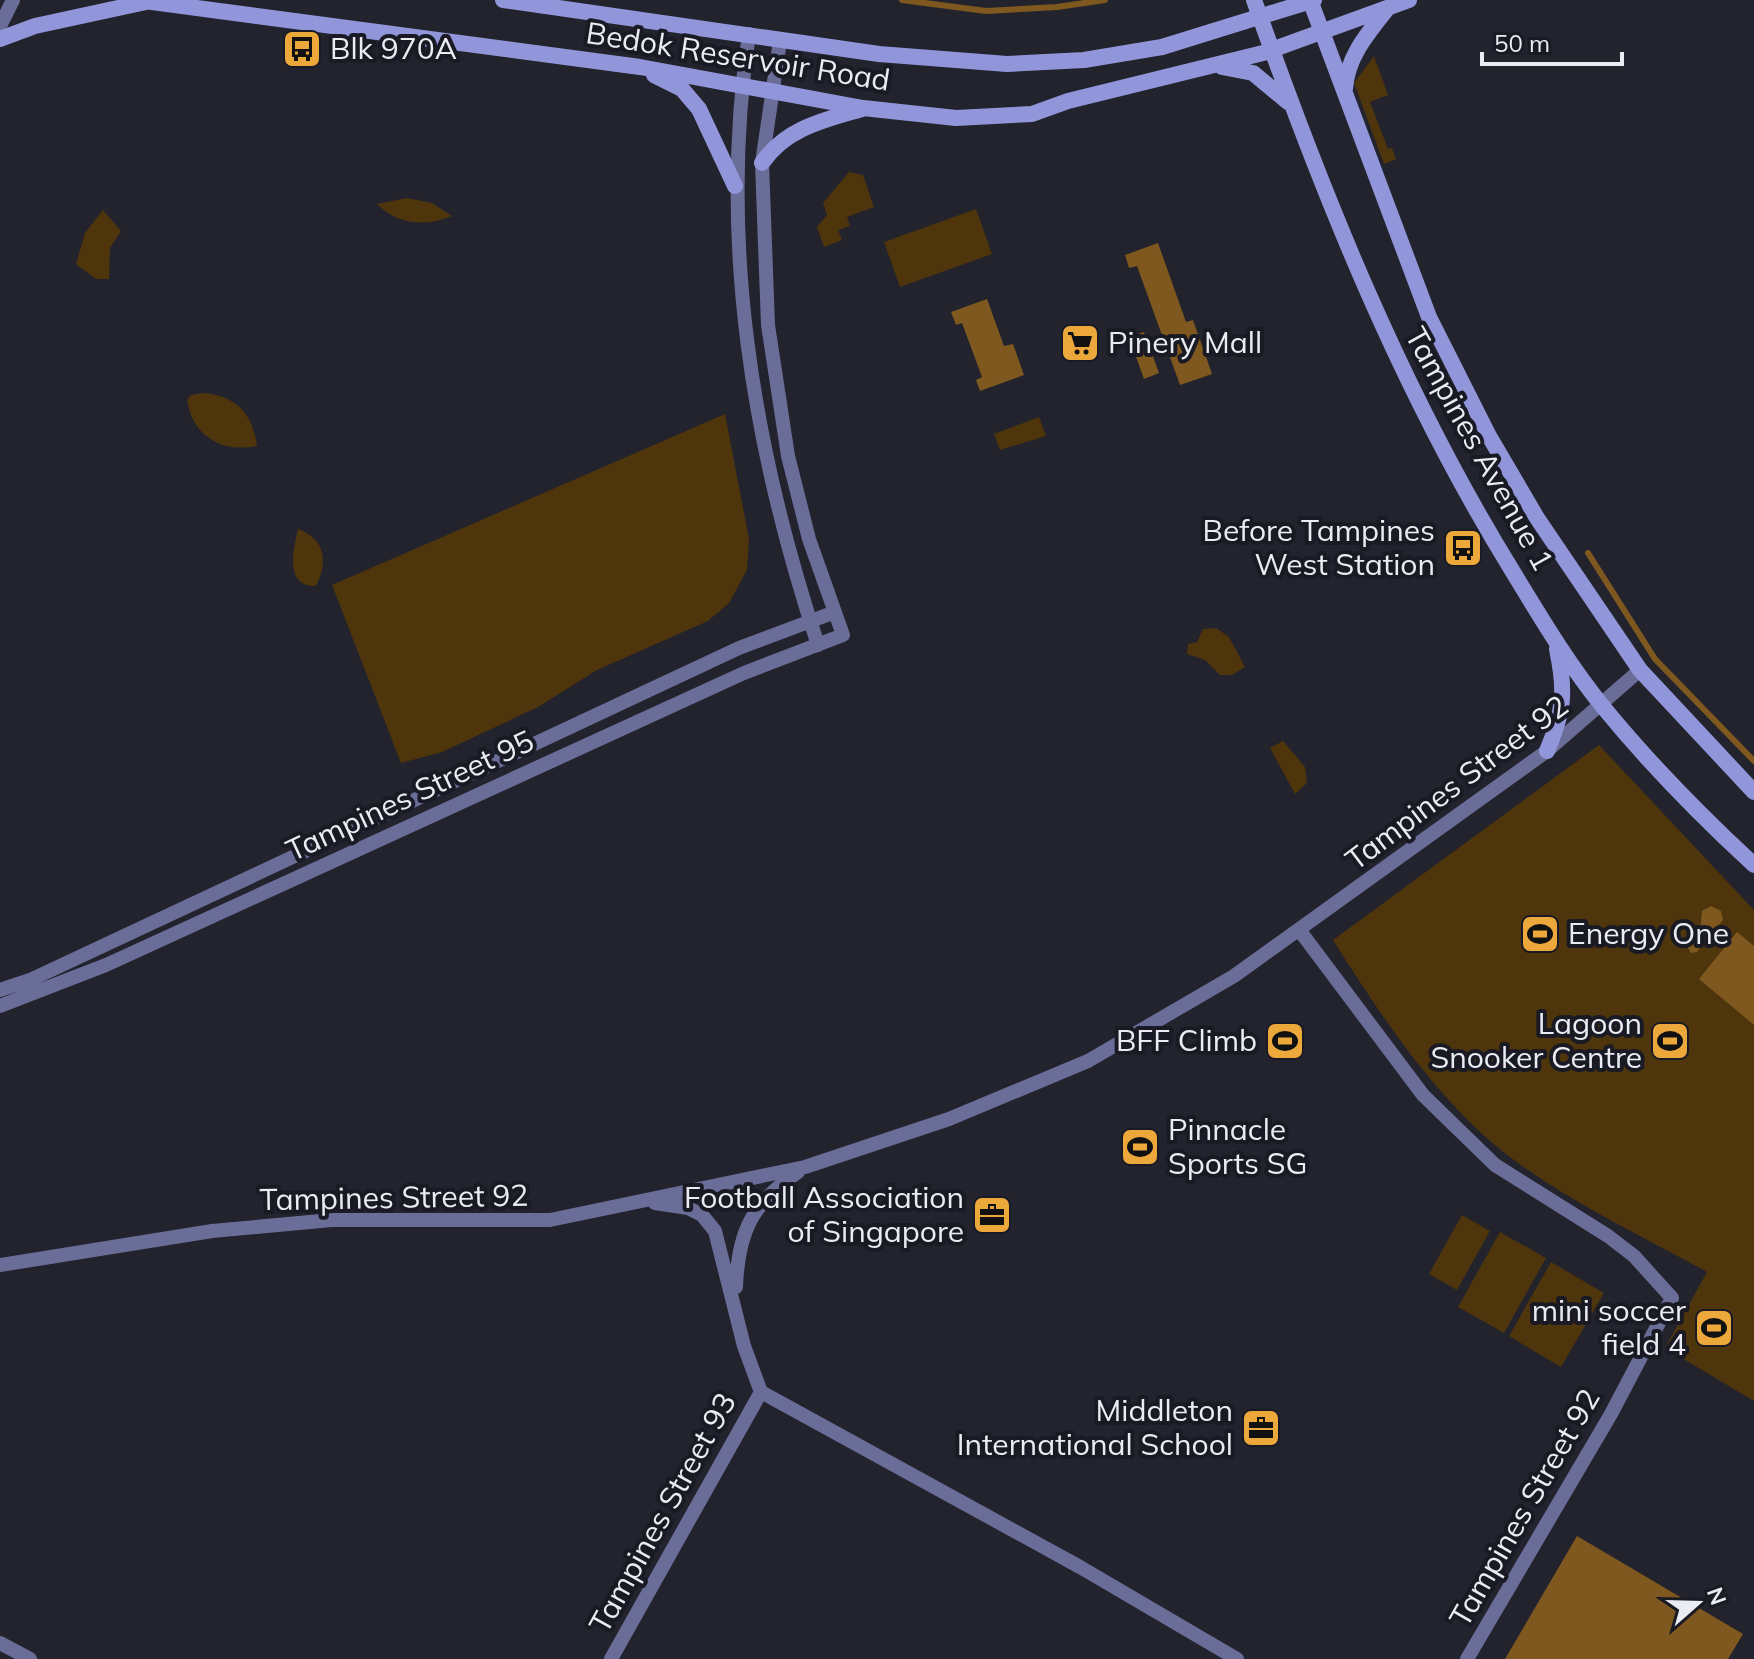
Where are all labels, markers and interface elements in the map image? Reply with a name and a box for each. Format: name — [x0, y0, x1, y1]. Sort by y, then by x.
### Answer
street label: Bedok Reservoir Road — [584, 13, 893, 99]
scale bar — [1482, 16, 1622, 66]
bus stop icon: Blk 970A — [281, 28, 323, 70]
text: 50 m — [1494, 28, 1550, 58]
place label: Blk 970A — [330, 29, 457, 67]
street label: Tampines Avenue 1 — [1397, 320, 1562, 577]
supermarket icon: Pinery Mall — [1059, 322, 1101, 364]
place label: Pinery Mall — [1108, 323, 1262, 361]
place label: Before Tampines West Station — [1203, 511, 1435, 583]
bus stop icon: Before Tampines West Station — [1442, 527, 1484, 569]
street label: Tampines Street 92 — [1338, 686, 1575, 878]
street label: Tampines Street 95 — [280, 721, 539, 869]
sports icon: Energy One — [1519, 913, 1561, 955]
place label: Energy One — [1568, 914, 1729, 952]
place label: Lagoon Snooker Centre — [1430, 1004, 1642, 1076]
sports icon: BFF Climb — [1264, 1020, 1306, 1062]
sports icon: Lagoon Snooker Centre — [1649, 1020, 1691, 1062]
place label: BFF Climb — [1116, 1021, 1257, 1059]
place label: Pinnacle Sports SG — [1168, 1110, 1307, 1182]
sports icon: Pinnacle Sports SG — [1119, 1126, 1161, 1168]
street label: Tampines Street 92 — [259, 1176, 529, 1218]
place label: Football Association of Singapore — [684, 1178, 964, 1250]
office icon: Football Association of Singapore — [971, 1194, 1013, 1236]
place label: mini soccer field 4 — [1532, 1291, 1686, 1363]
sports icon: mini soccer field 4 — [1693, 1307, 1735, 1349]
street label: Tampines Street 92 — [1440, 1382, 1608, 1633]
street label: Tampines Street 93 — [580, 1386, 744, 1639]
place label: Middleton International School — [957, 1391, 1233, 1463]
office icon: Middleton International School — [1240, 1407, 1282, 1449]
north arrow — [1658, 1563, 1738, 1643]
text: N — [1701, 1584, 1733, 1609]

